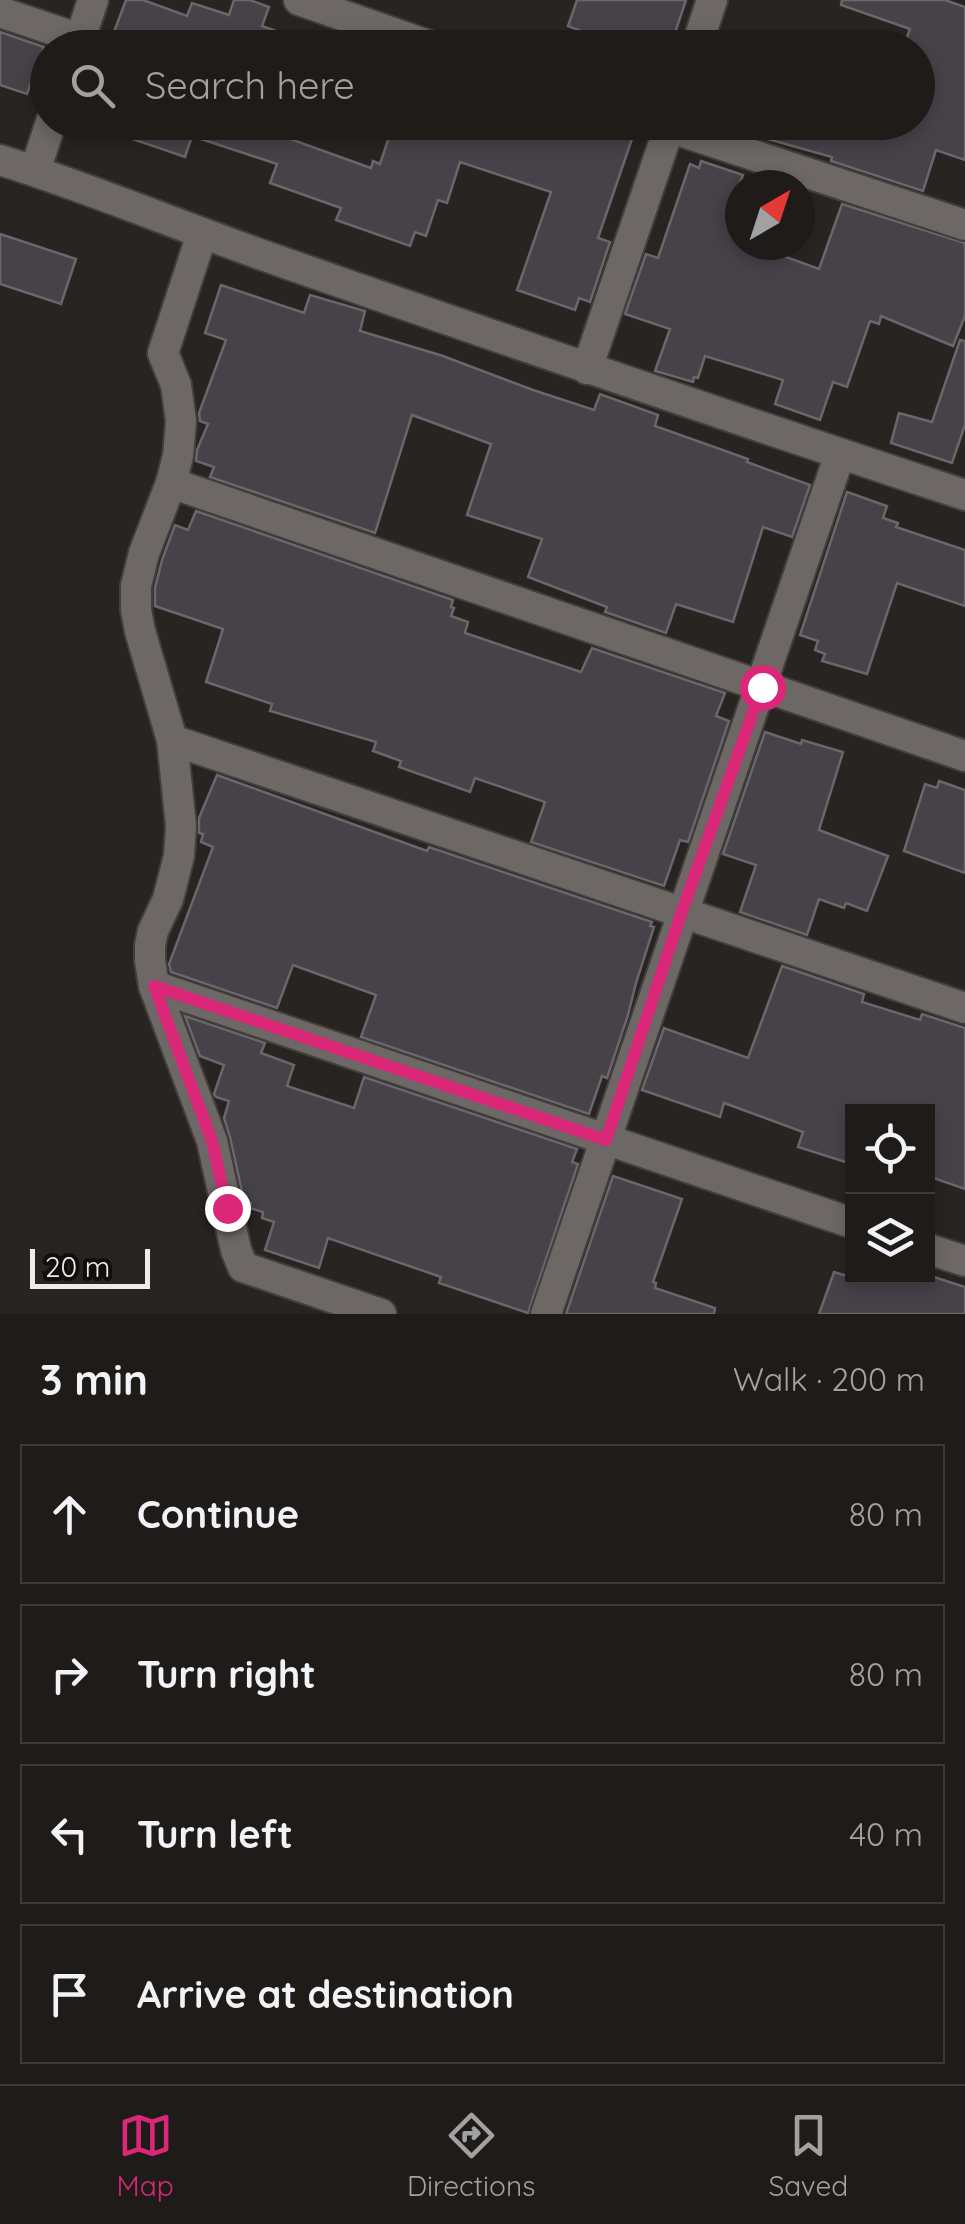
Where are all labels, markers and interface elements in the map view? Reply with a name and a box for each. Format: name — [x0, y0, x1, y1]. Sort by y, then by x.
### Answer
search box — [30, 30, 935, 140]
icon: search — [65, 58, 120, 113]
text: Search here — [145, 61, 355, 109]
north arrow — [725, 170, 815, 260]
route start — [740, 665, 786, 711]
map controls — [845, 1104, 935, 1284]
button: locate — [845, 1104, 935, 1194]
route end — [205, 1186, 251, 1232]
button: layers — [845, 1194, 935, 1284]
scale bar — [30, 1244, 150, 1288]
text: 20 m — [45, 1249, 110, 1284]
text: 3 min — [40, 1353, 148, 1406]
text: Walk · 200 m — [733, 1359, 925, 1399]
icon: ahead — [42, 1487, 97, 1542]
text: Continue — [137, 1490, 299, 1538]
text: 80 m — [849, 1494, 923, 1534]
icon: right — [42, 1647, 97, 1702]
text: Turn right — [137, 1650, 316, 1698]
text: 80 m — [849, 1654, 923, 1694]
icon: left — [42, 1807, 97, 1862]
text: Turn left — [137, 1810, 293, 1858]
text: 40 m — [849, 1814, 923, 1854]
icon: arrive — [42, 1967, 97, 2022]
text: Arrive at destination — [137, 1970, 514, 2018]
tab: Map — [117, 2108, 174, 2203]
tab: Directions — [407, 2108, 535, 2203]
tab: Saved — [769, 2108, 848, 2203]

